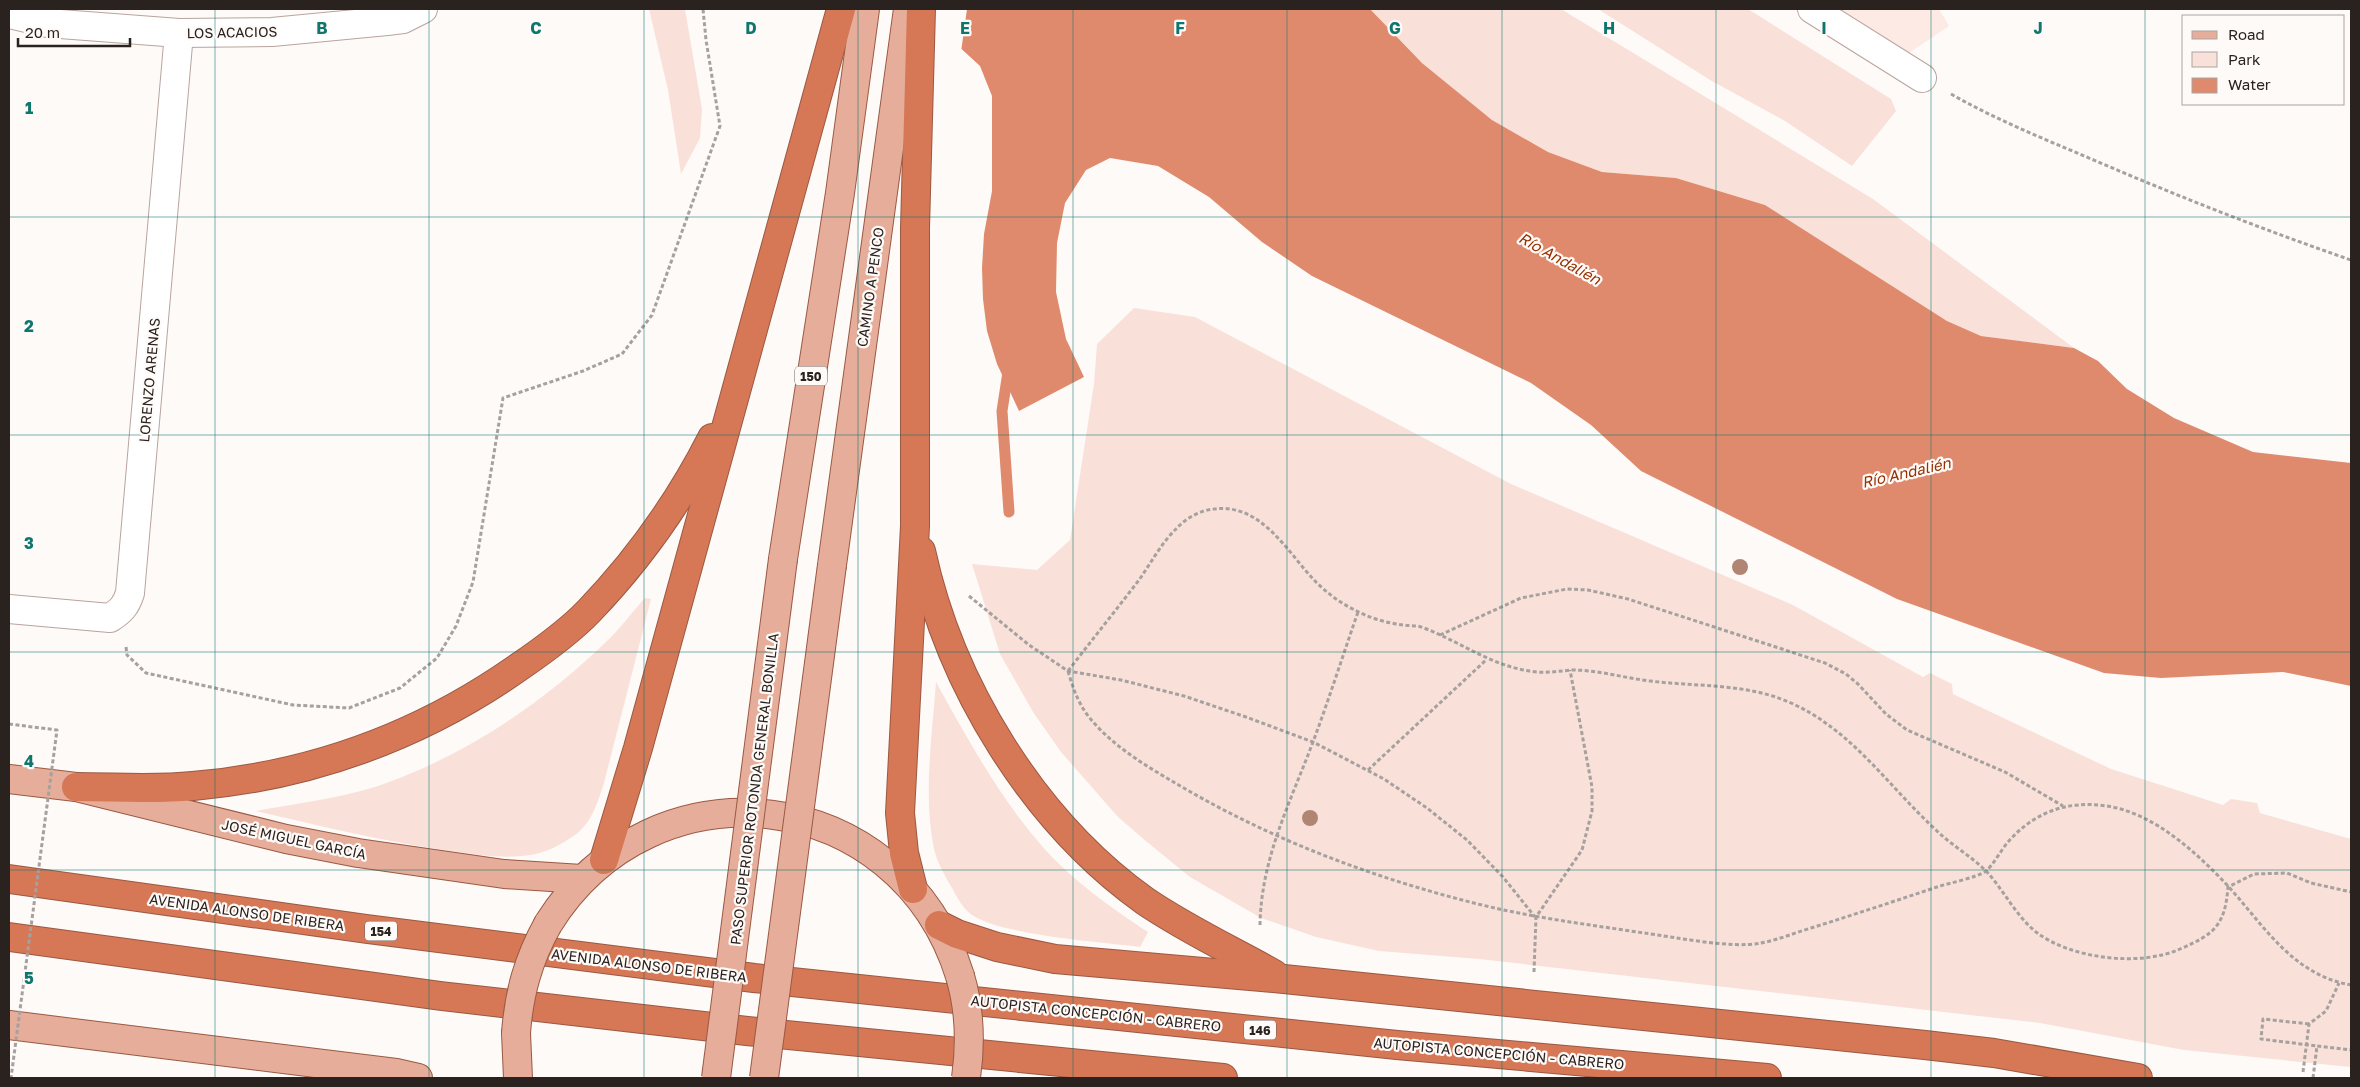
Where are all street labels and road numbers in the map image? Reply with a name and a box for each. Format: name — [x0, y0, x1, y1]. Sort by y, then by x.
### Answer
street label: LOS ACACIOS — [186, 23, 278, 41]
street label: CAMINO A PENCO — [853, 226, 887, 348]
street label: LORENZO ARENAS — [135, 317, 163, 443]
road number: 150 — [795, 366, 827, 386]
street label: PASO SUPERIOR ROTONDA GENERAL BONILLA — [726, 631, 782, 946]
street label: JOSÉ MIGUEL GARCÍA — [220, 815, 368, 863]
street label: AVENIDA ALONSO DE RIBERA — [148, 890, 346, 934]
road number: 154 — [365, 921, 397, 940]
street label: AVENIDA ALONSO DE RIBERA — [550, 945, 748, 985]
street label: AUTOPISTA CONCEPCIÓN - CABRERO — [970, 991, 1222, 1035]
road number: 146 — [1244, 1020, 1276, 1040]
street label: AUTOPISTA CONCEPCIÓN - CABRERO — [1373, 1034, 1625, 1072]

